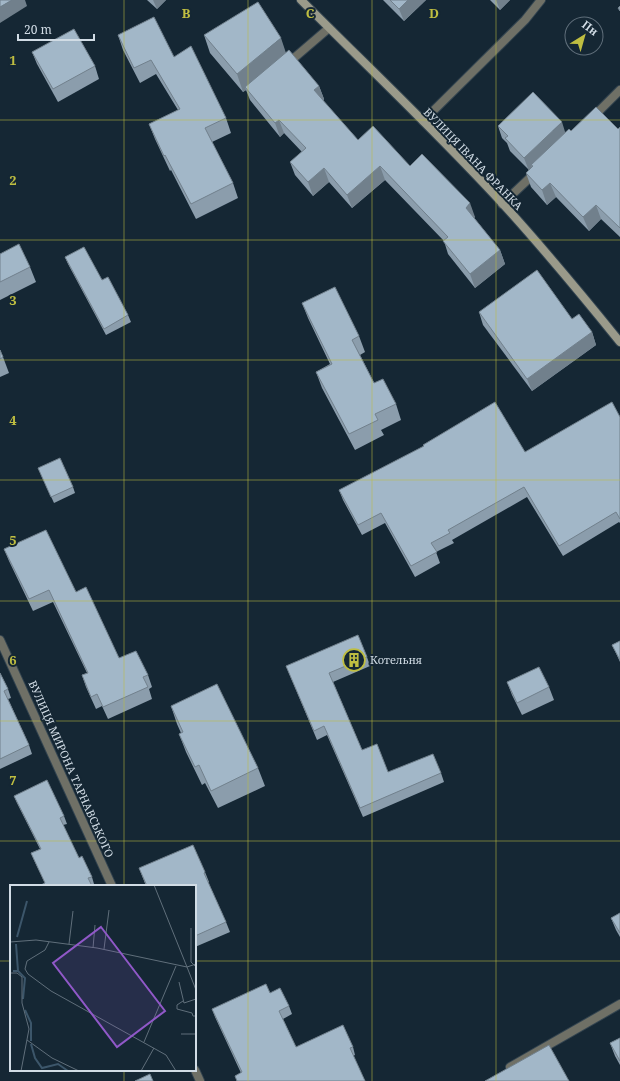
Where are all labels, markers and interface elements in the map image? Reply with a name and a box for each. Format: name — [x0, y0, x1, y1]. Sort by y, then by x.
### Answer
text: B — [182, 4, 191, 22]
text: C — [306, 4, 315, 22]
text: D — [429, 4, 439, 22]
scale bar — [18, 16, 94, 42]
north arrow — [564, 16, 604, 56]
text: Пн — [579, 17, 602, 39]
text: 20 m — [24, 21, 52, 38]
text: 1 — [9, 51, 17, 69]
street label: ВУЛИЦЯ ІВАНА ФРАНКА — [420, 104, 526, 213]
text: 2 — [9, 171, 17, 189]
text: 3 — [9, 291, 17, 309]
text: 4 — [9, 411, 17, 429]
text: 5 — [9, 531, 17, 549]
building icon: Котельня — [341, 647, 367, 673]
text: 6 — [9, 651, 17, 669]
place label: Котельня — [370, 652, 422, 667]
street label: ВУЛИЦЯ МИРОНА ТАРНАВСЬКОГО — [25, 678, 117, 860]
text: 7 — [9, 771, 17, 789]
inset map — [10, 885, 196, 1071]

